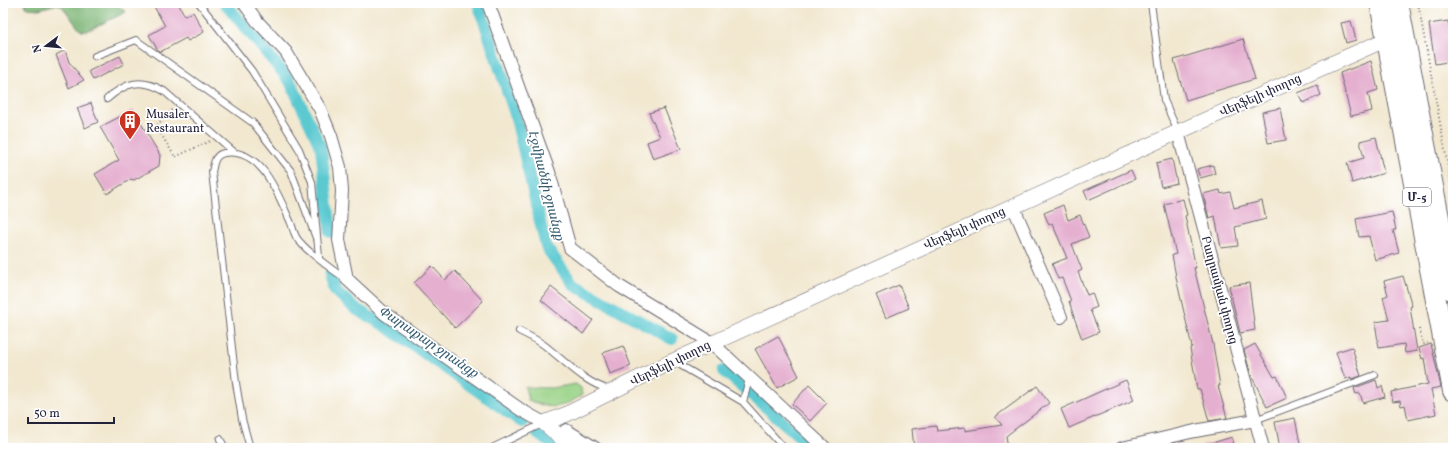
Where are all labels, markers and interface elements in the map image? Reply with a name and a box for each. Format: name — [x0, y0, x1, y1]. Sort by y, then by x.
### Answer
north arrow — [26, 26, 66, 66]
text: N — [30, 42, 46, 54]
street label: Վերֆելի փողոց — [1217, 71, 1304, 121]
place label: Musaler Restaurant — [146, 107, 204, 137]
building icon: Musaler Restaurant — [117, 108, 143, 141]
water label: Էջմիածնի ջրանցք — [523, 128, 568, 244]
road number: Մ-5 — [1403, 188, 1431, 206]
street label: Վերֆելի փողոց — [921, 204, 1008, 254]
street label: Բաղրամյան փողոց — [1197, 234, 1241, 346]
water label: Փարաքար ջրանցք — [374, 302, 483, 384]
street label: Վերֆելի փողոց — [627, 337, 713, 390]
scale bar — [28, 399, 114, 425]
text: 50 m — [34, 406, 60, 422]

